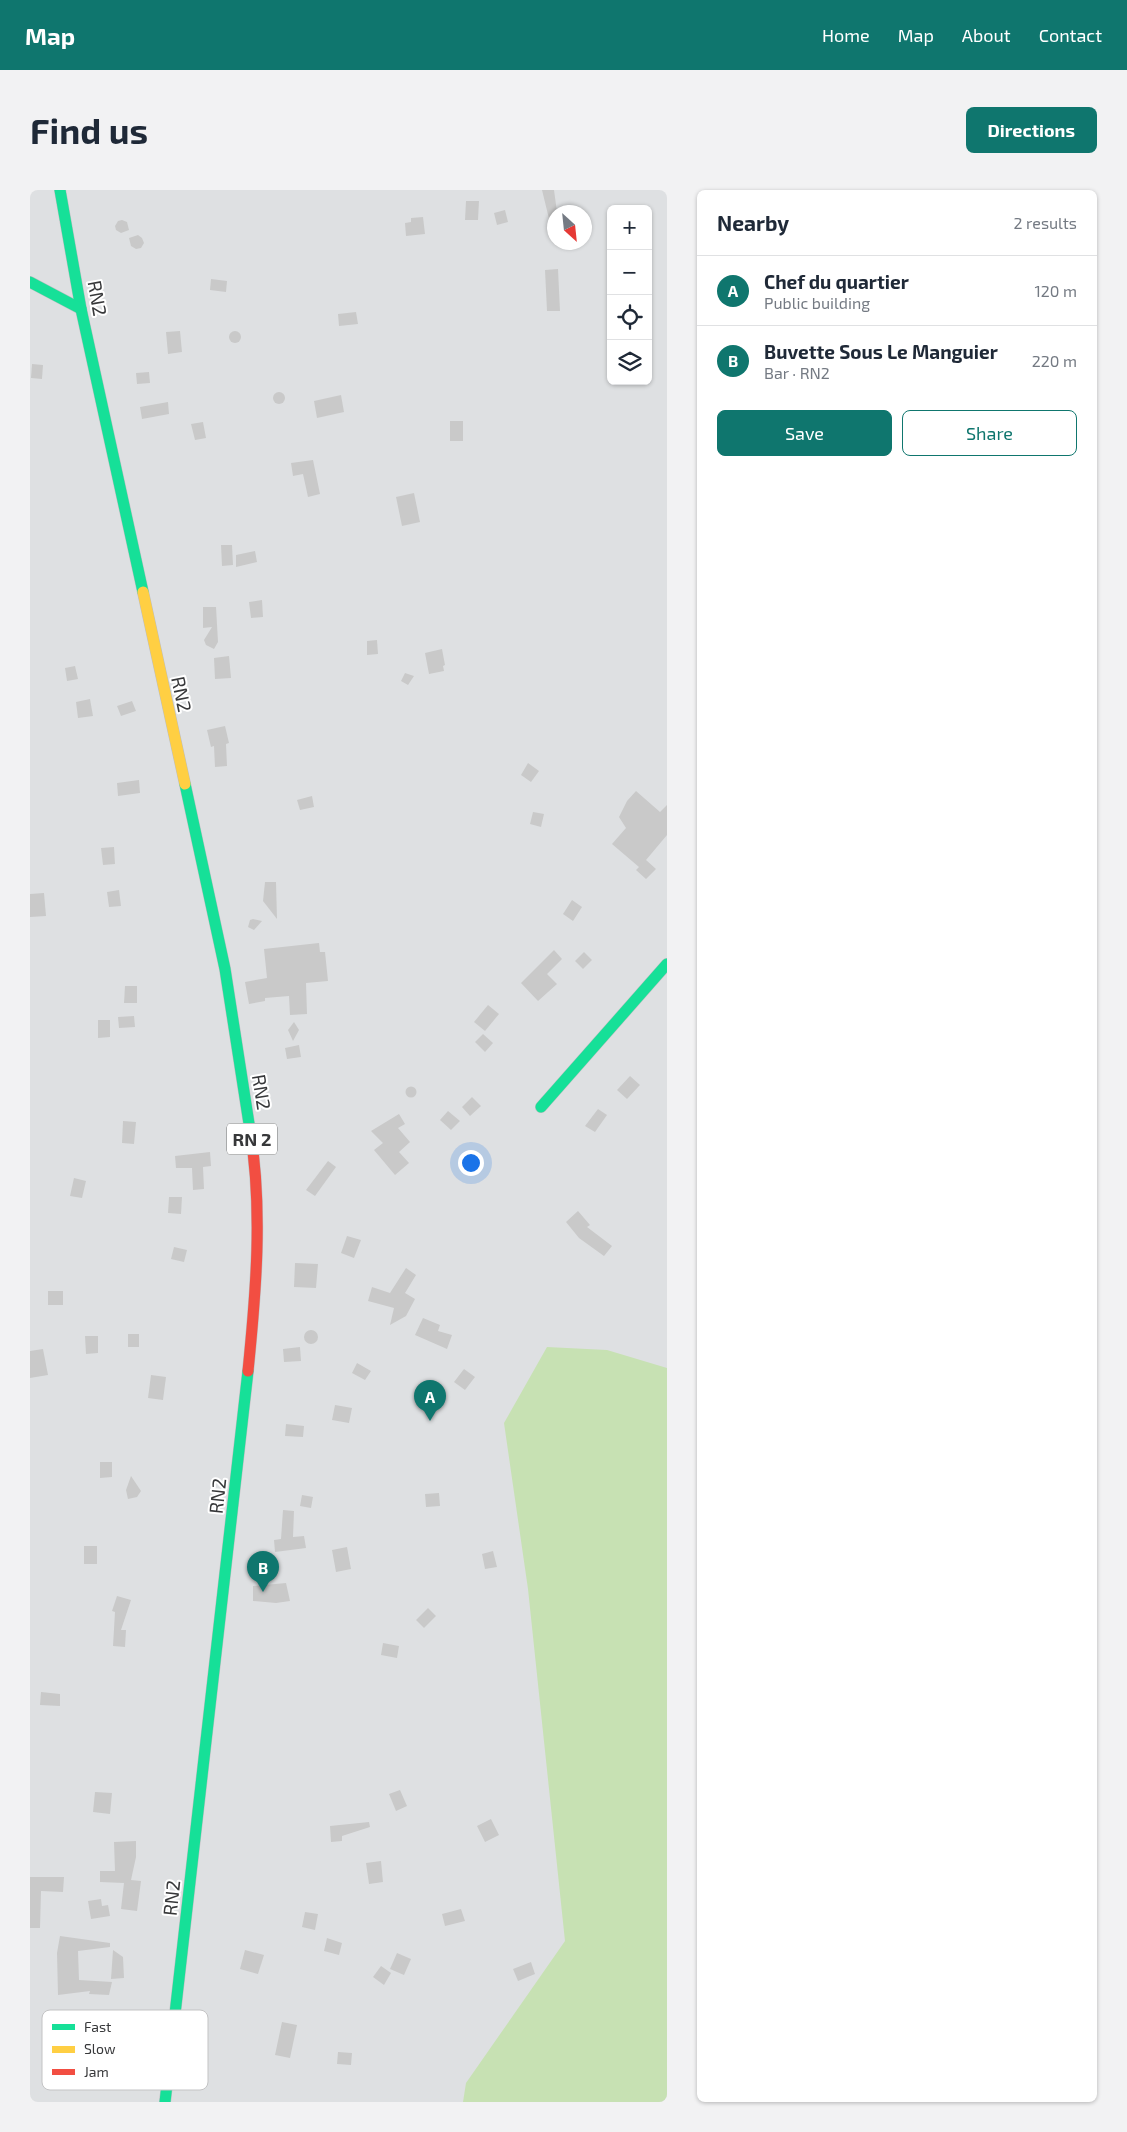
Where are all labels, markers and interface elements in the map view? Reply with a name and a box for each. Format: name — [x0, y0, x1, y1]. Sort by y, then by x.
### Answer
text: Map — [25, 21, 75, 50]
text: Home — [822, 24, 870, 46]
text: Map — [898, 24, 934, 46]
text: About — [962, 24, 1011, 46]
text: Contact — [1039, 24, 1102, 46]
button: Directions — [966, 107, 1097, 153]
text: Find us — [30, 109, 148, 151]
north arrow — [547, 205, 592, 250]
map controls — [607, 205, 652, 385]
button: + — [607, 205, 652, 250]
text: Nearby — [717, 210, 789, 235]
text: 2 results — [1014, 213, 1077, 232]
button: − — [607, 250, 652, 295]
text: Chef du quartier — [764, 270, 909, 293]
street label: RN2 — [84, 278, 112, 318]
text: A — [728, 281, 738, 300]
text: 120 m — [1034, 281, 1077, 300]
text: Public building — [764, 293, 870, 312]
button: locate — [607, 295, 652, 340]
button: layers — [607, 340, 652, 385]
text: Buvette Sous Le Manguier — [764, 340, 998, 363]
text: B — [728, 351, 738, 370]
text: 220 m — [1032, 351, 1077, 370]
text: Bar · RN2 — [764, 363, 830, 382]
button: Save — [717, 410, 892, 456]
button: Share — [902, 410, 1077, 456]
street label: RN2 — [167, 674, 197, 714]
street label: RN2 — [248, 1073, 276, 1111]
road number: RN 2 — [227, 1124, 277, 1154]
your location — [458, 1150, 484, 1176]
pin: A — [414, 1380, 446, 1421]
street label: RN2 — [204, 1477, 230, 1515]
pin: B — [247, 1551, 279, 1592]
street label: RN2 — [158, 1879, 184, 1917]
legend — [42, 2010, 208, 2090]
text: Fast — [84, 2018, 111, 2035]
text: Slow — [84, 2040, 116, 2057]
text: Jam — [84, 2063, 109, 2080]

